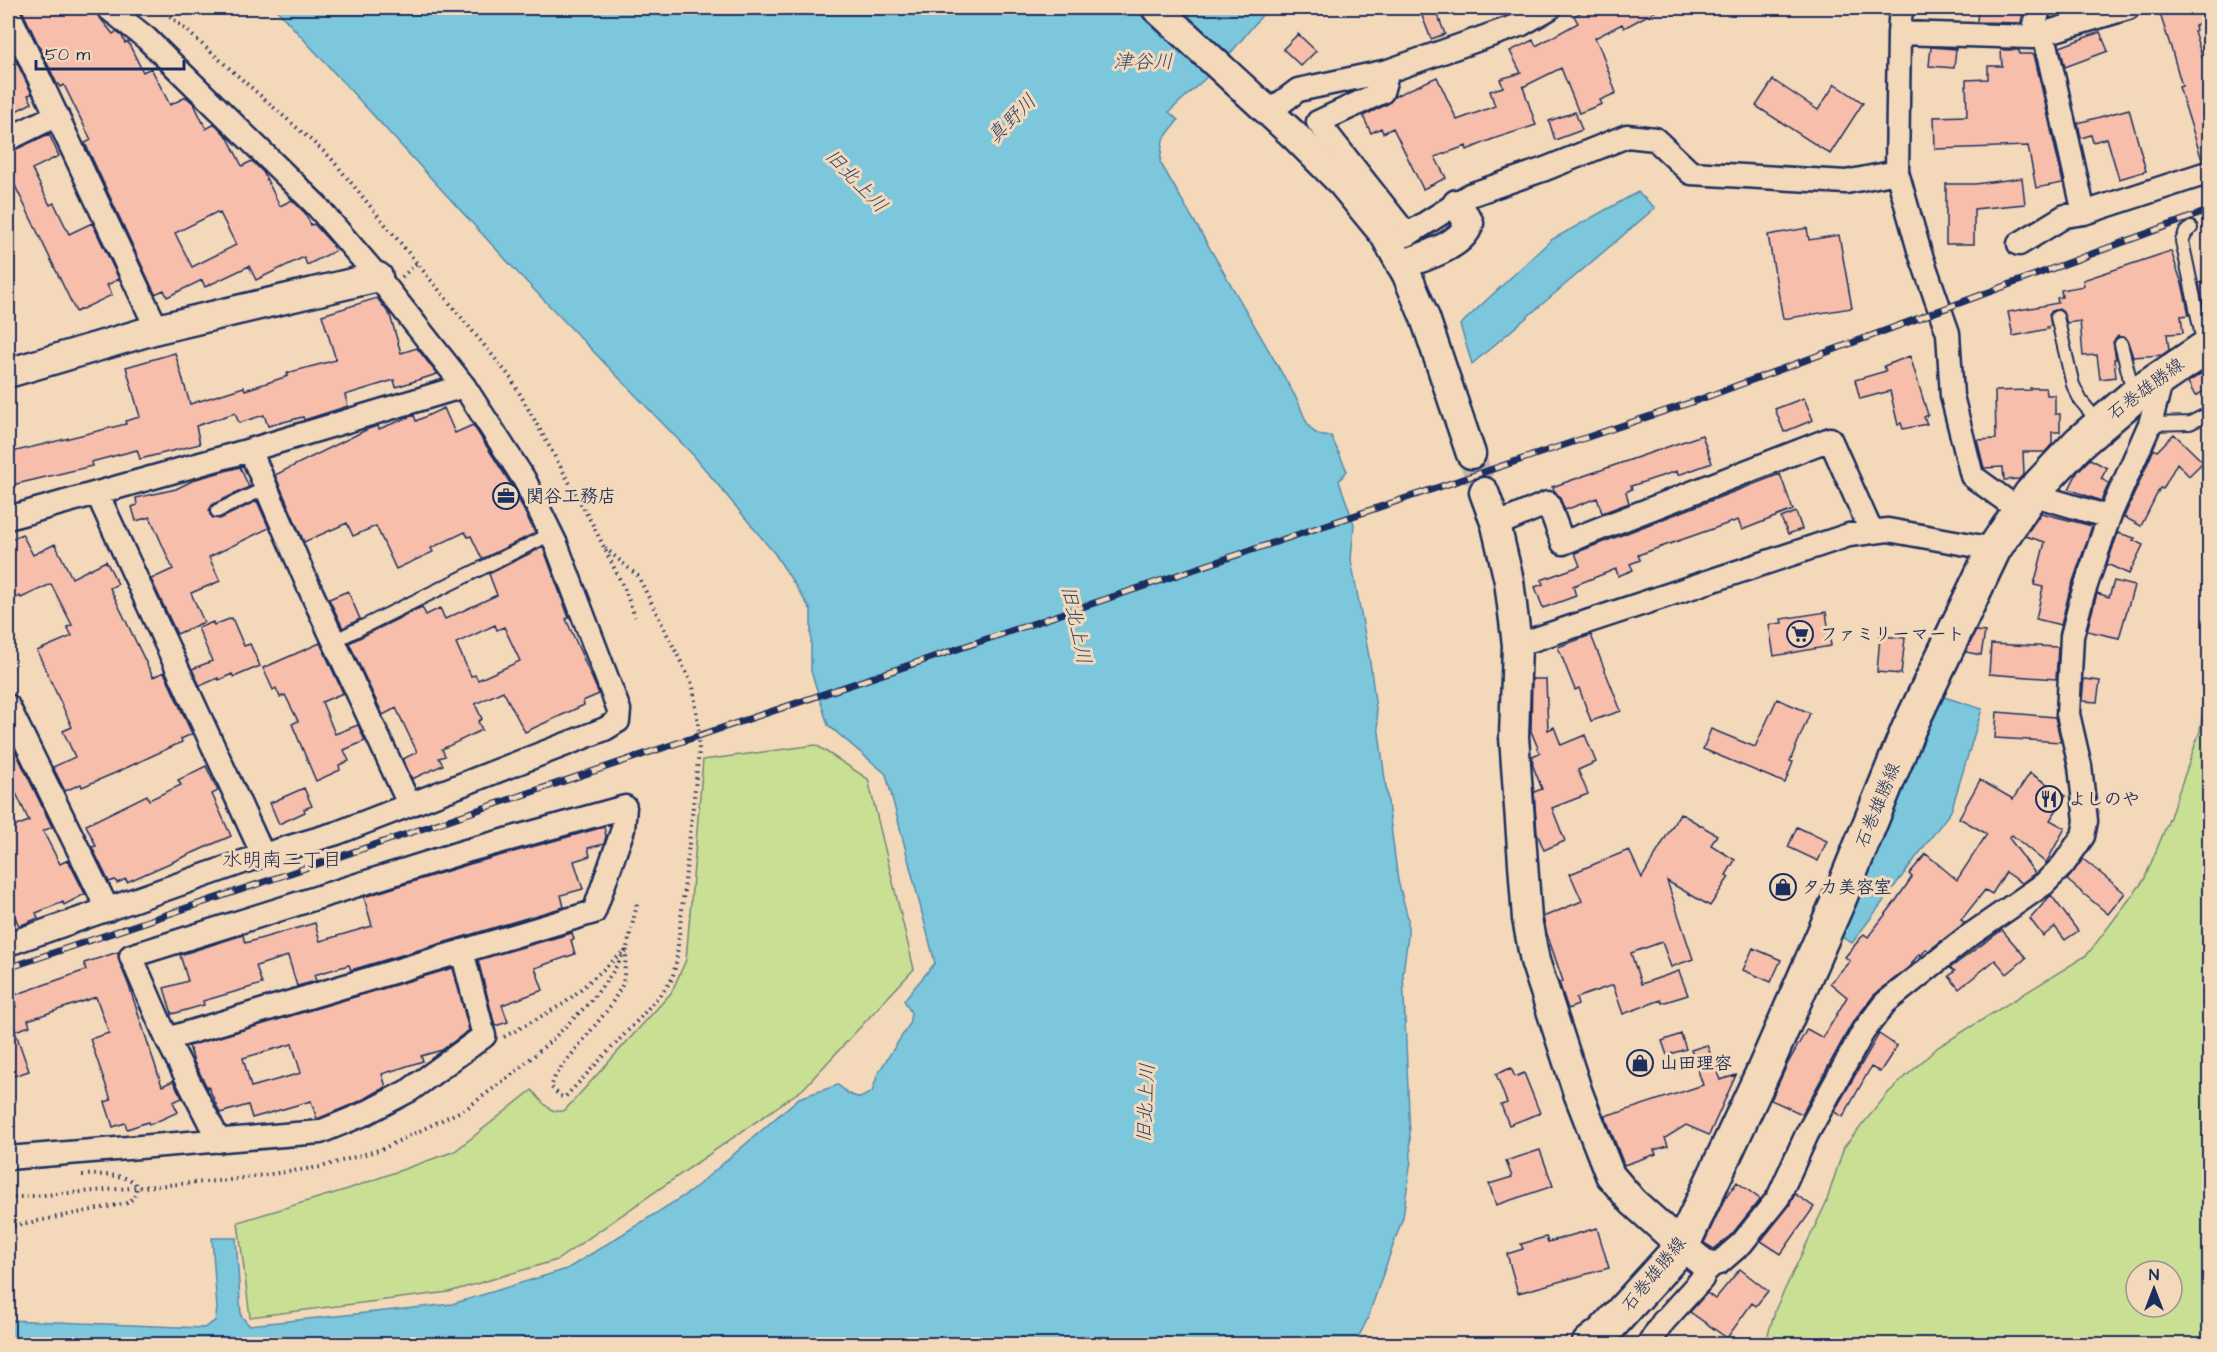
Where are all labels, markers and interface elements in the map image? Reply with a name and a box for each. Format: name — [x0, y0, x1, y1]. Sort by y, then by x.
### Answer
scale bar — [36, 33, 184, 71]
text: 50 m — [45, 42, 90, 67]
water label: 津谷川 — [1113, 48, 1173, 76]
water label: 真野川 — [981, 88, 1043, 150]
water label: 旧北上川 — [818, 143, 894, 219]
street label: 石巻雄勝線 — [2103, 352, 2189, 426]
office icon: 関谷工務店 — [491, 481, 521, 511]
place label: 関谷工務店 — [526, 484, 616, 509]
water label: 旧北上川 — [1054, 583, 1098, 667]
supermarket icon: ファミリーマート — [1785, 619, 1815, 649]
place label: ファミリーマート — [1820, 622, 1965, 647]
street label: 石巻雄勝線 — [1850, 759, 1906, 851]
restaurant icon: よしのや — [2034, 784, 2064, 814]
place label: よしのや — [2068, 787, 2140, 812]
district label: 水明南二丁目 — [222, 846, 342, 874]
shop icon: タカ美容室 — [1768, 872, 1798, 902]
place label: タカ美容室 — [1802, 875, 1892, 900]
shop icon: 山田理容 — [1625, 1048, 1655, 1078]
place label: 山田理容 — [1660, 1051, 1732, 1076]
water label: 旧北上川 — [1130, 1062, 1162, 1144]
street label: 石巻雄勝線 — [1616, 1231, 1692, 1317]
north arrow — [2124, 1259, 2184, 1319]
text: N — [2149, 1264, 2159, 1286]

